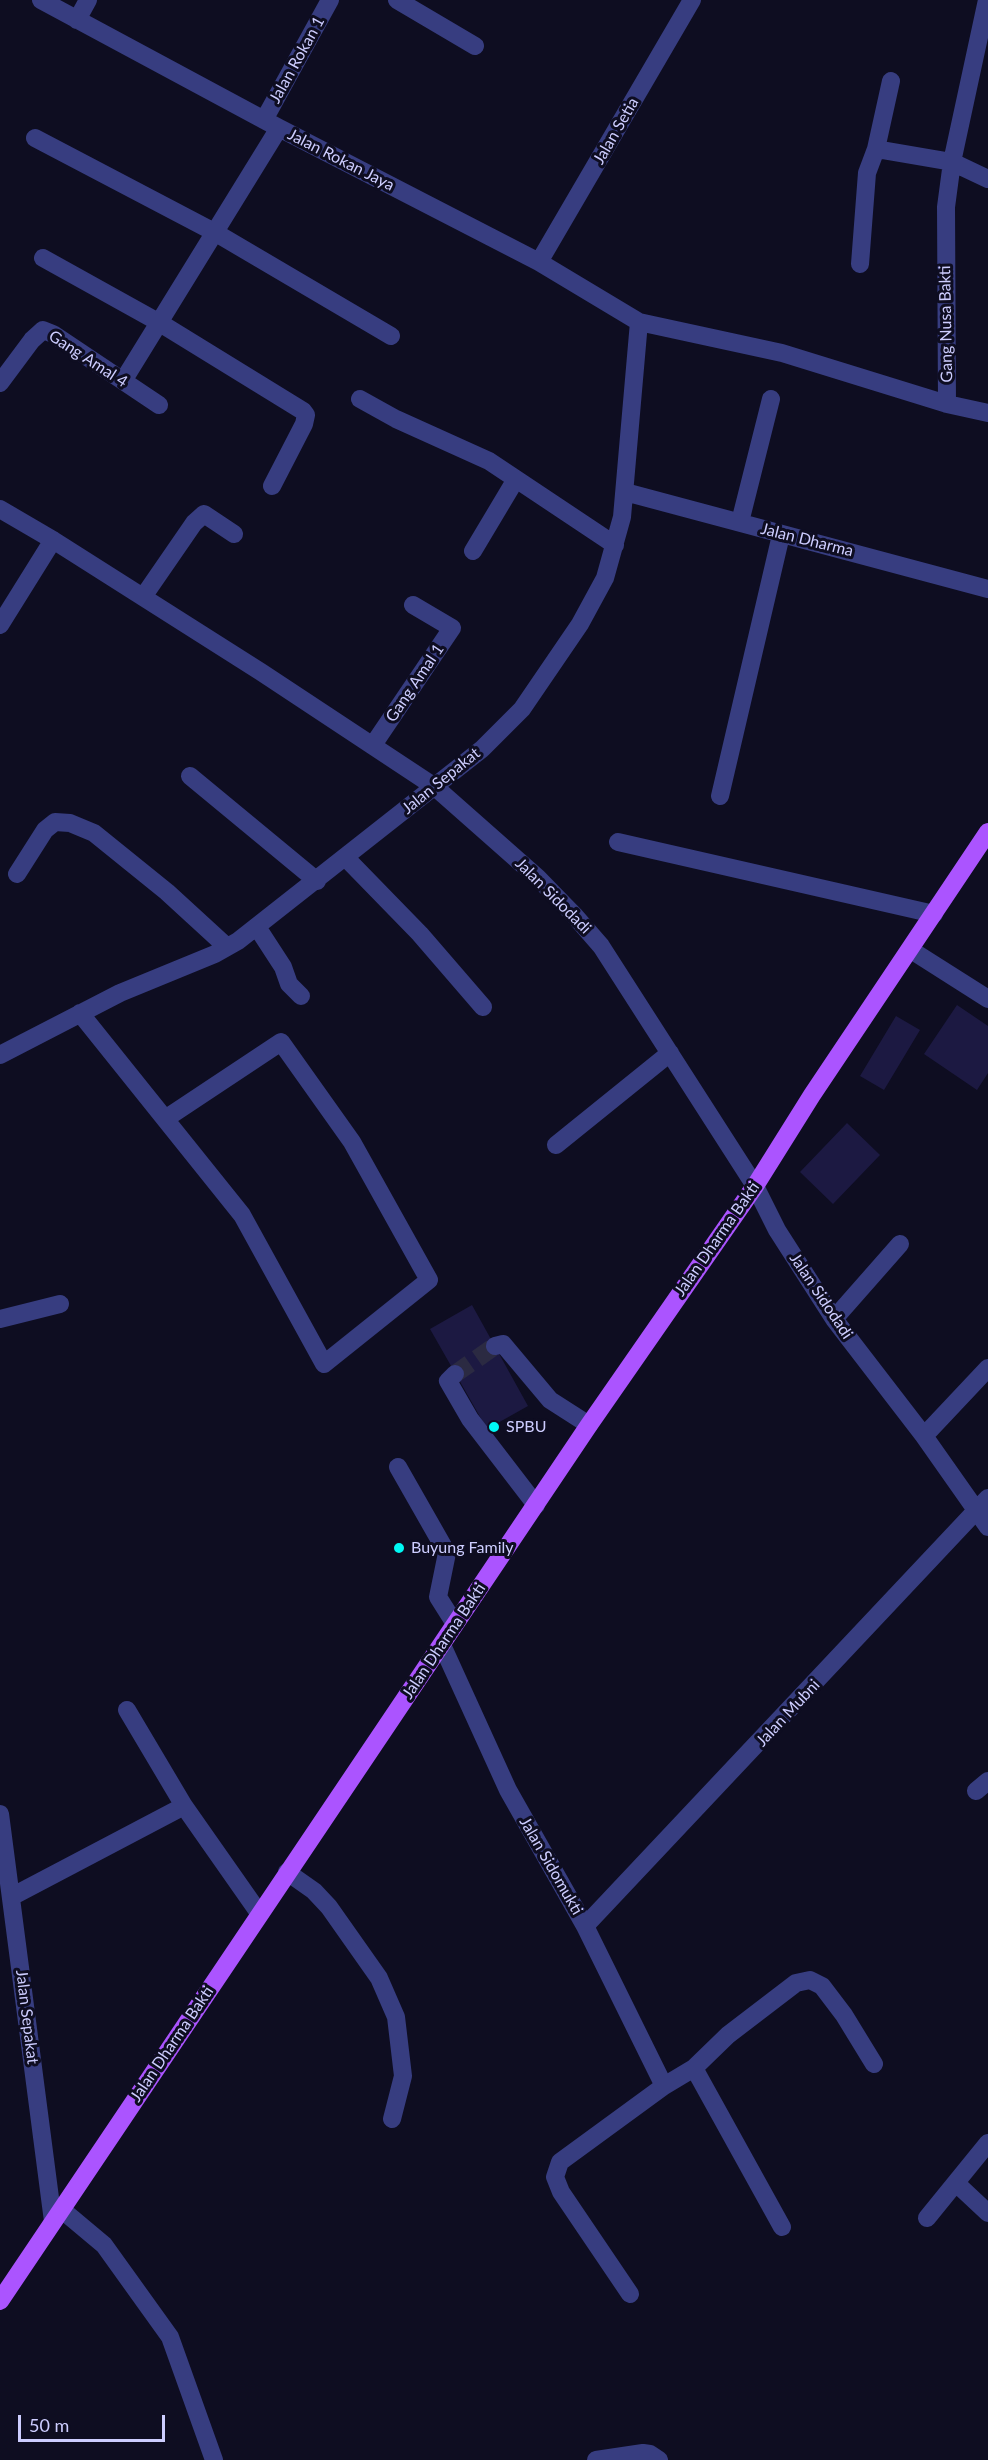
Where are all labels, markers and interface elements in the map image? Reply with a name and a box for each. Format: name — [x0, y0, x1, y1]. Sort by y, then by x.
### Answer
street label: Jalan Rokan 1 — [265, 13, 329, 107]
street label: Jalan Setia — [589, 94, 643, 168]
street label: Jalan Rokan Jaya — [284, 125, 398, 195]
street label: Gang Nusa Bakti — [935, 265, 957, 383]
street label: Gang Amal 4 — [45, 326, 131, 392]
street label: Jalan Dharma — [759, 519, 855, 561]
street label: Gang Amal 1 — [382, 640, 448, 726]
street label: Jalan Sepakat — [398, 744, 484, 818]
street label: Jalan Sidodadi — [511, 854, 595, 938]
street label: Jalan Dharma Bakti — [670, 1178, 764, 1300]
street label: Jalan Sidodadi — [785, 1249, 857, 1343]
place label: SPBU — [506, 1417, 546, 1437]
marker: SPBU — [487, 1420, 501, 1434]
place label: Buyung Family — [411, 1538, 513, 1558]
marker: Buyung Family — [392, 1541, 406, 1555]
street label: Jalan Dharma Bakti — [398, 1580, 490, 1702]
street label: Jalan Mubni — [752, 1676, 824, 1750]
street label: Jalan Sidomukti — [515, 1814, 587, 1918]
street label: Jalan Sepakat — [12, 1969, 42, 2065]
street label: Jalan Dharma Bakti — [126, 1983, 218, 2105]
scale bar — [21, 2403, 168, 2441]
text: 50 m — [29, 2414, 69, 2436]

